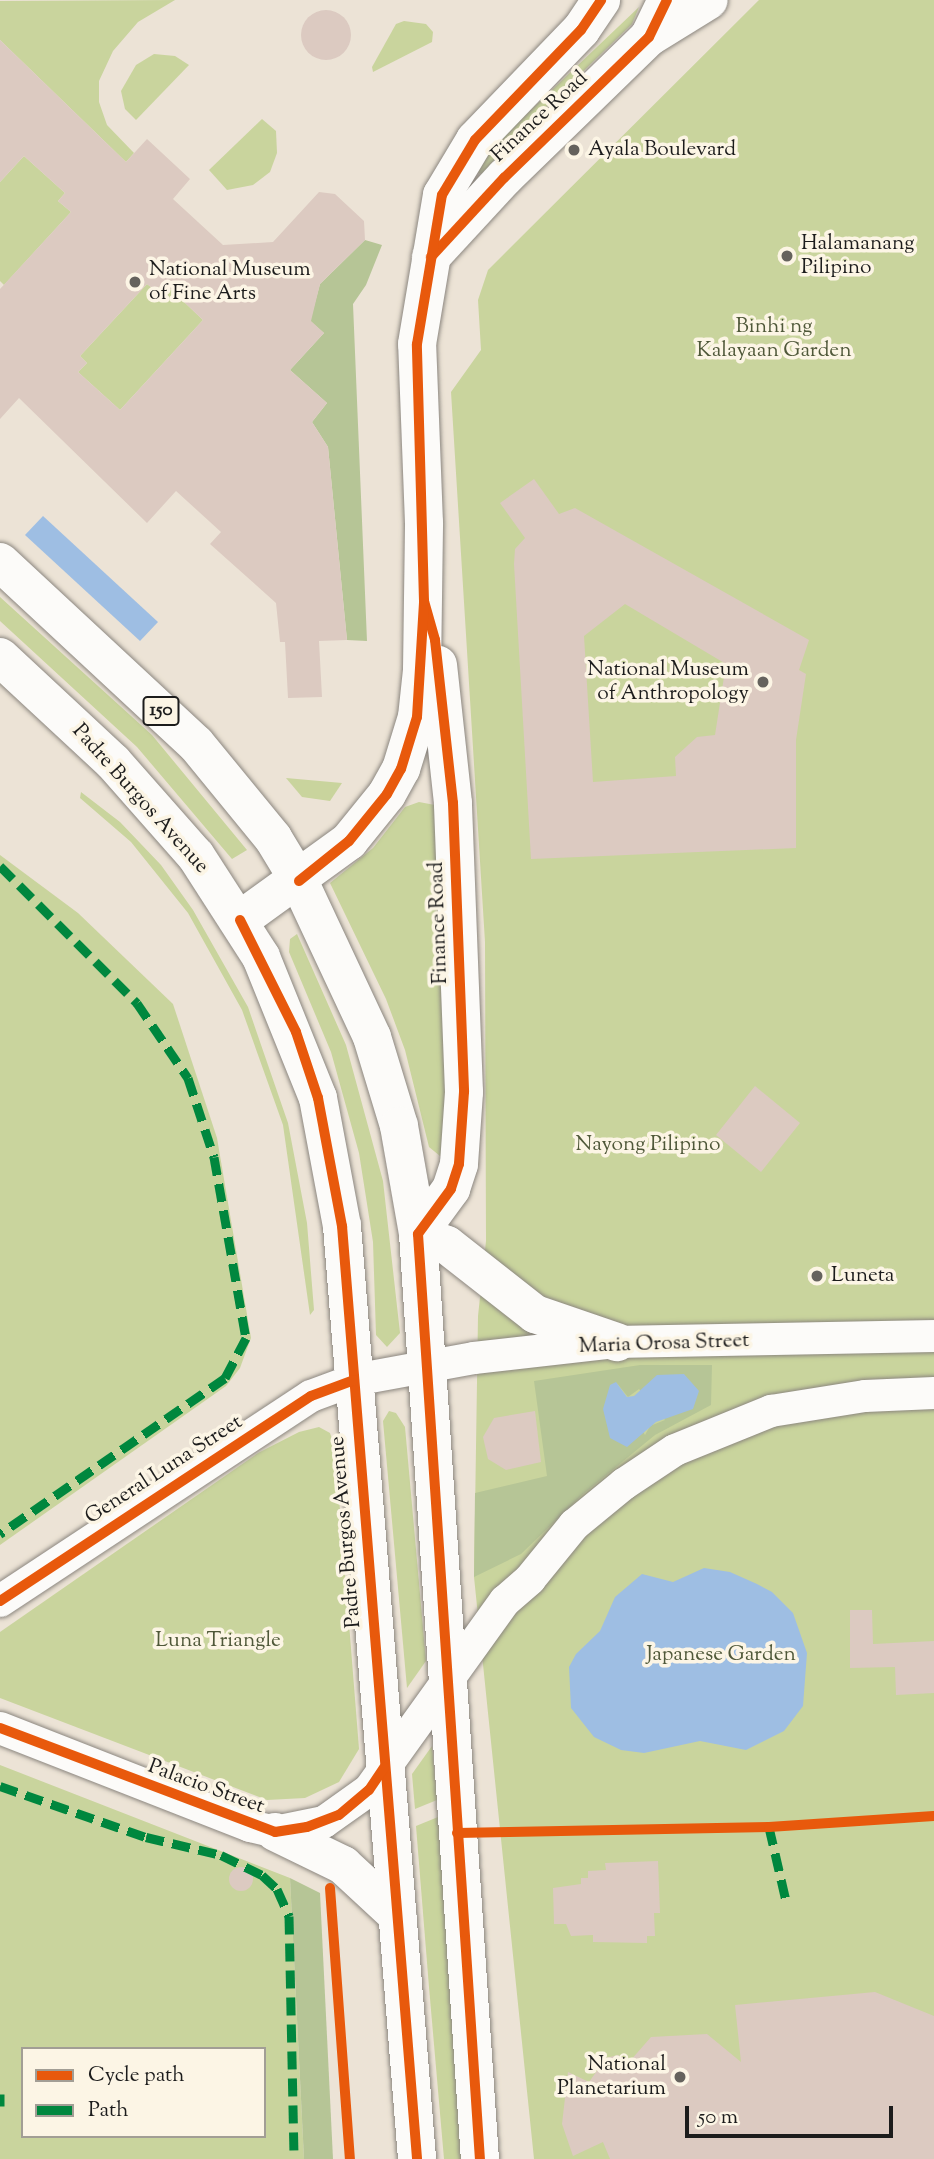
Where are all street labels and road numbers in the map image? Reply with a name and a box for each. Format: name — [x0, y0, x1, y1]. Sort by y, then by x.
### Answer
street label: Finance Road — [487, 66, 593, 168]
road number: 150 — [142, 696, 180, 726]
street label: Padre Burgos Avenue — [66, 719, 214, 879]
street label: Finance Road — [424, 861, 454, 985]
street label: Maria Orosa Street — [578, 1328, 750, 1360]
street label: General Luna Street — [81, 1410, 247, 1530]
street label: Padre Burgos Avenue — [325, 1435, 367, 1629]
street label: Palacio Street — [144, 1754, 268, 1820]

